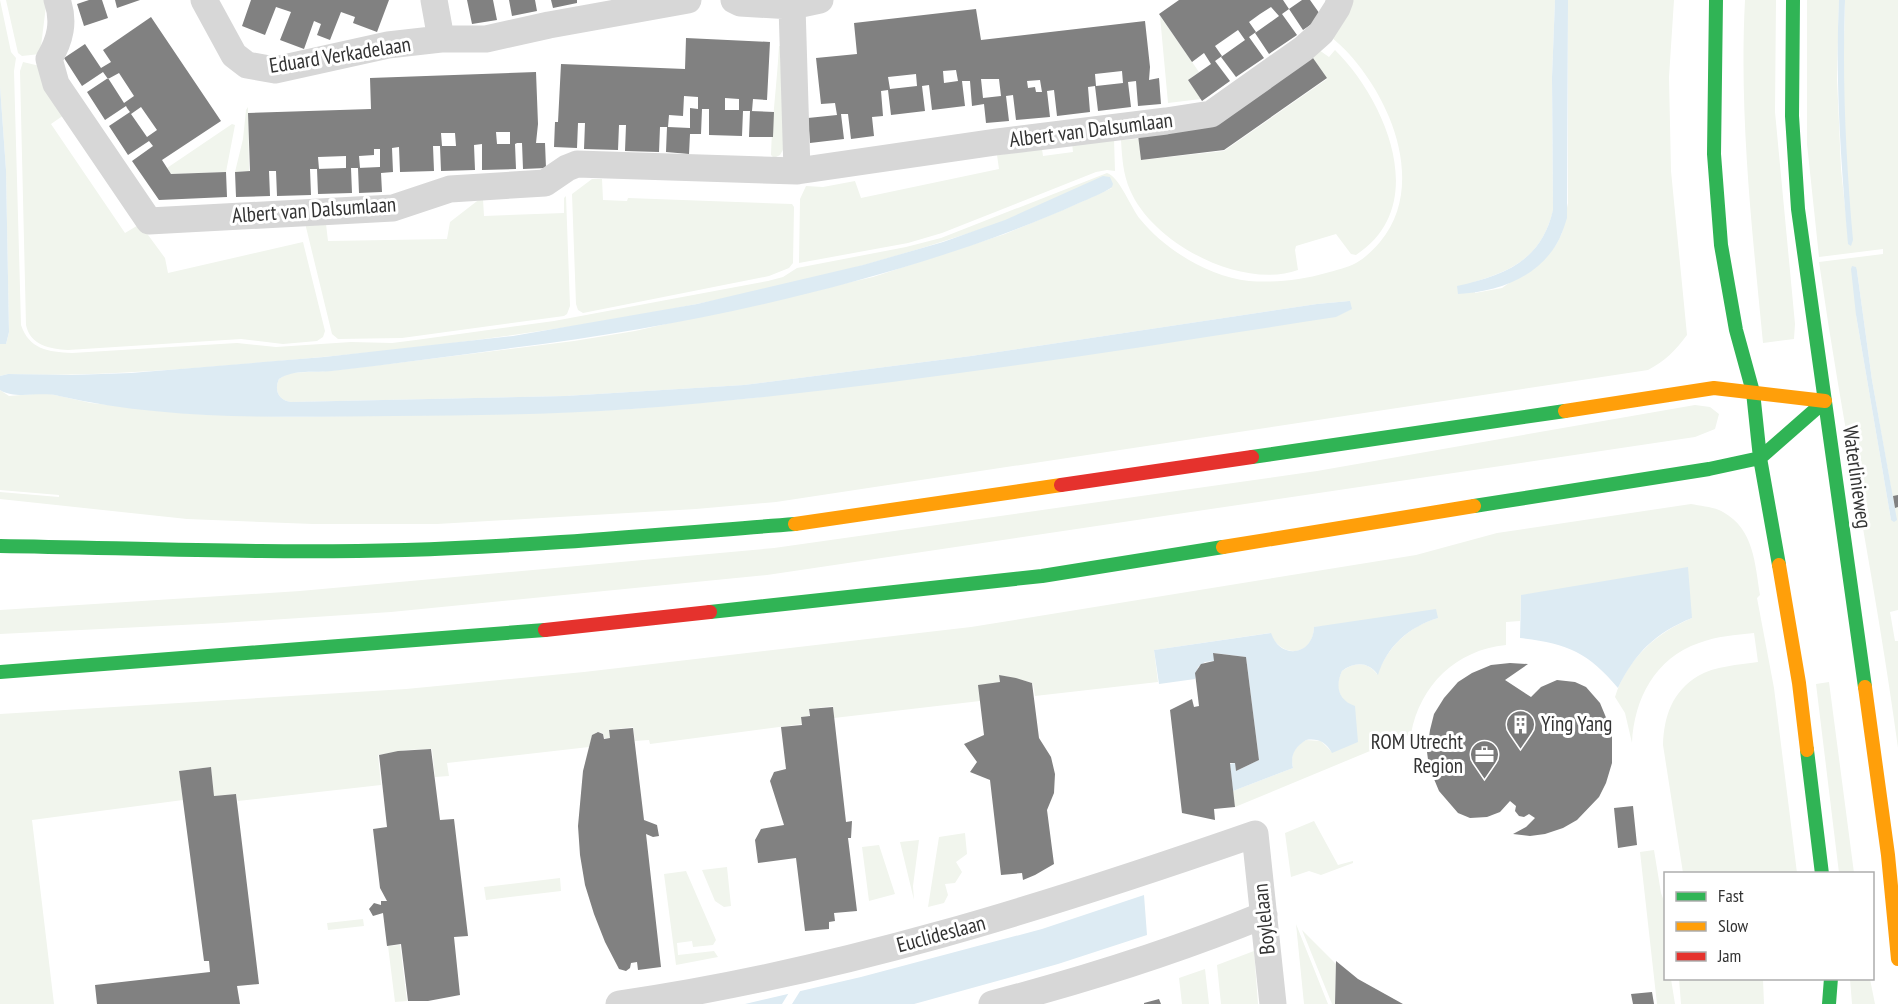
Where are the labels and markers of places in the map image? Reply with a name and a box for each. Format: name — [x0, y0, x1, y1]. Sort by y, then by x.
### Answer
building icon: Ying Yang — [1504, 708, 1536, 750]
place label: Ying Yang — [1541, 710, 1612, 737]
place label: ROM Utrecht Region — [1371, 728, 1463, 779]
office icon: ROM Utrecht Region — [1468, 738, 1500, 780]

